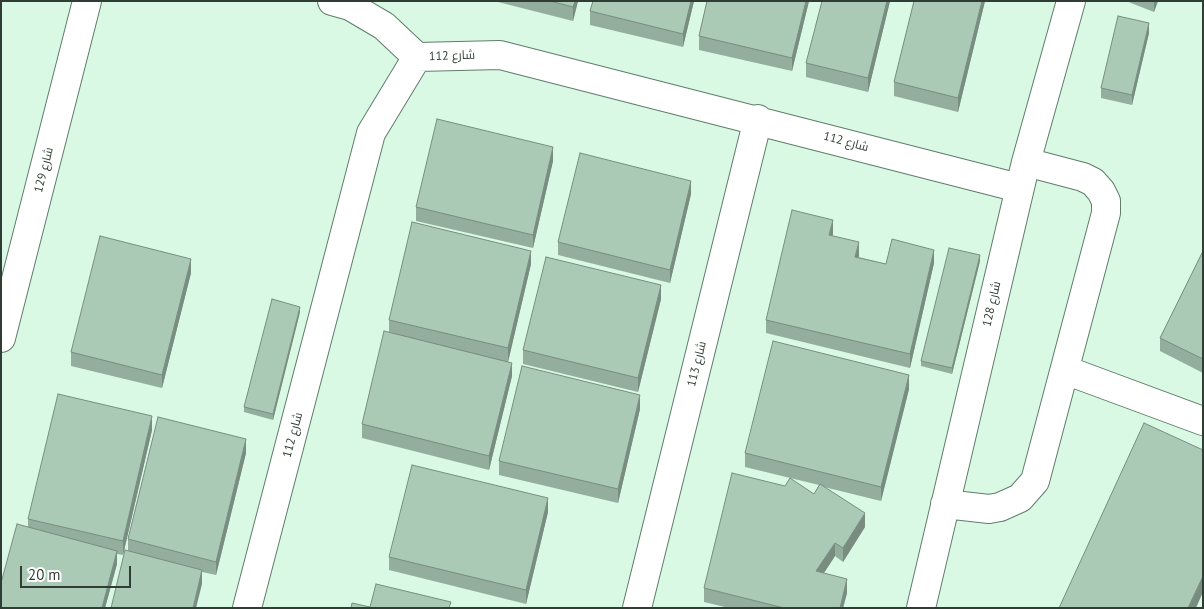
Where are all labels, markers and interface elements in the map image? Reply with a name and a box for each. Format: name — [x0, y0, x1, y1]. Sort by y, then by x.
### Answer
street label: شارع 112 — [429, 48, 475, 64]
street label: شارع 112 — [822, 129, 870, 155]
street label: شارع 129 — [31, 146, 57, 194]
street label: شارع 128 — [980, 280, 1004, 328]
street label: شارع 113 — [684, 340, 710, 388]
street label: شارع 112 — [280, 411, 306, 459]
scale bar — [22, 556, 134, 588]
text: 20 m — [28, 565, 61, 584]

